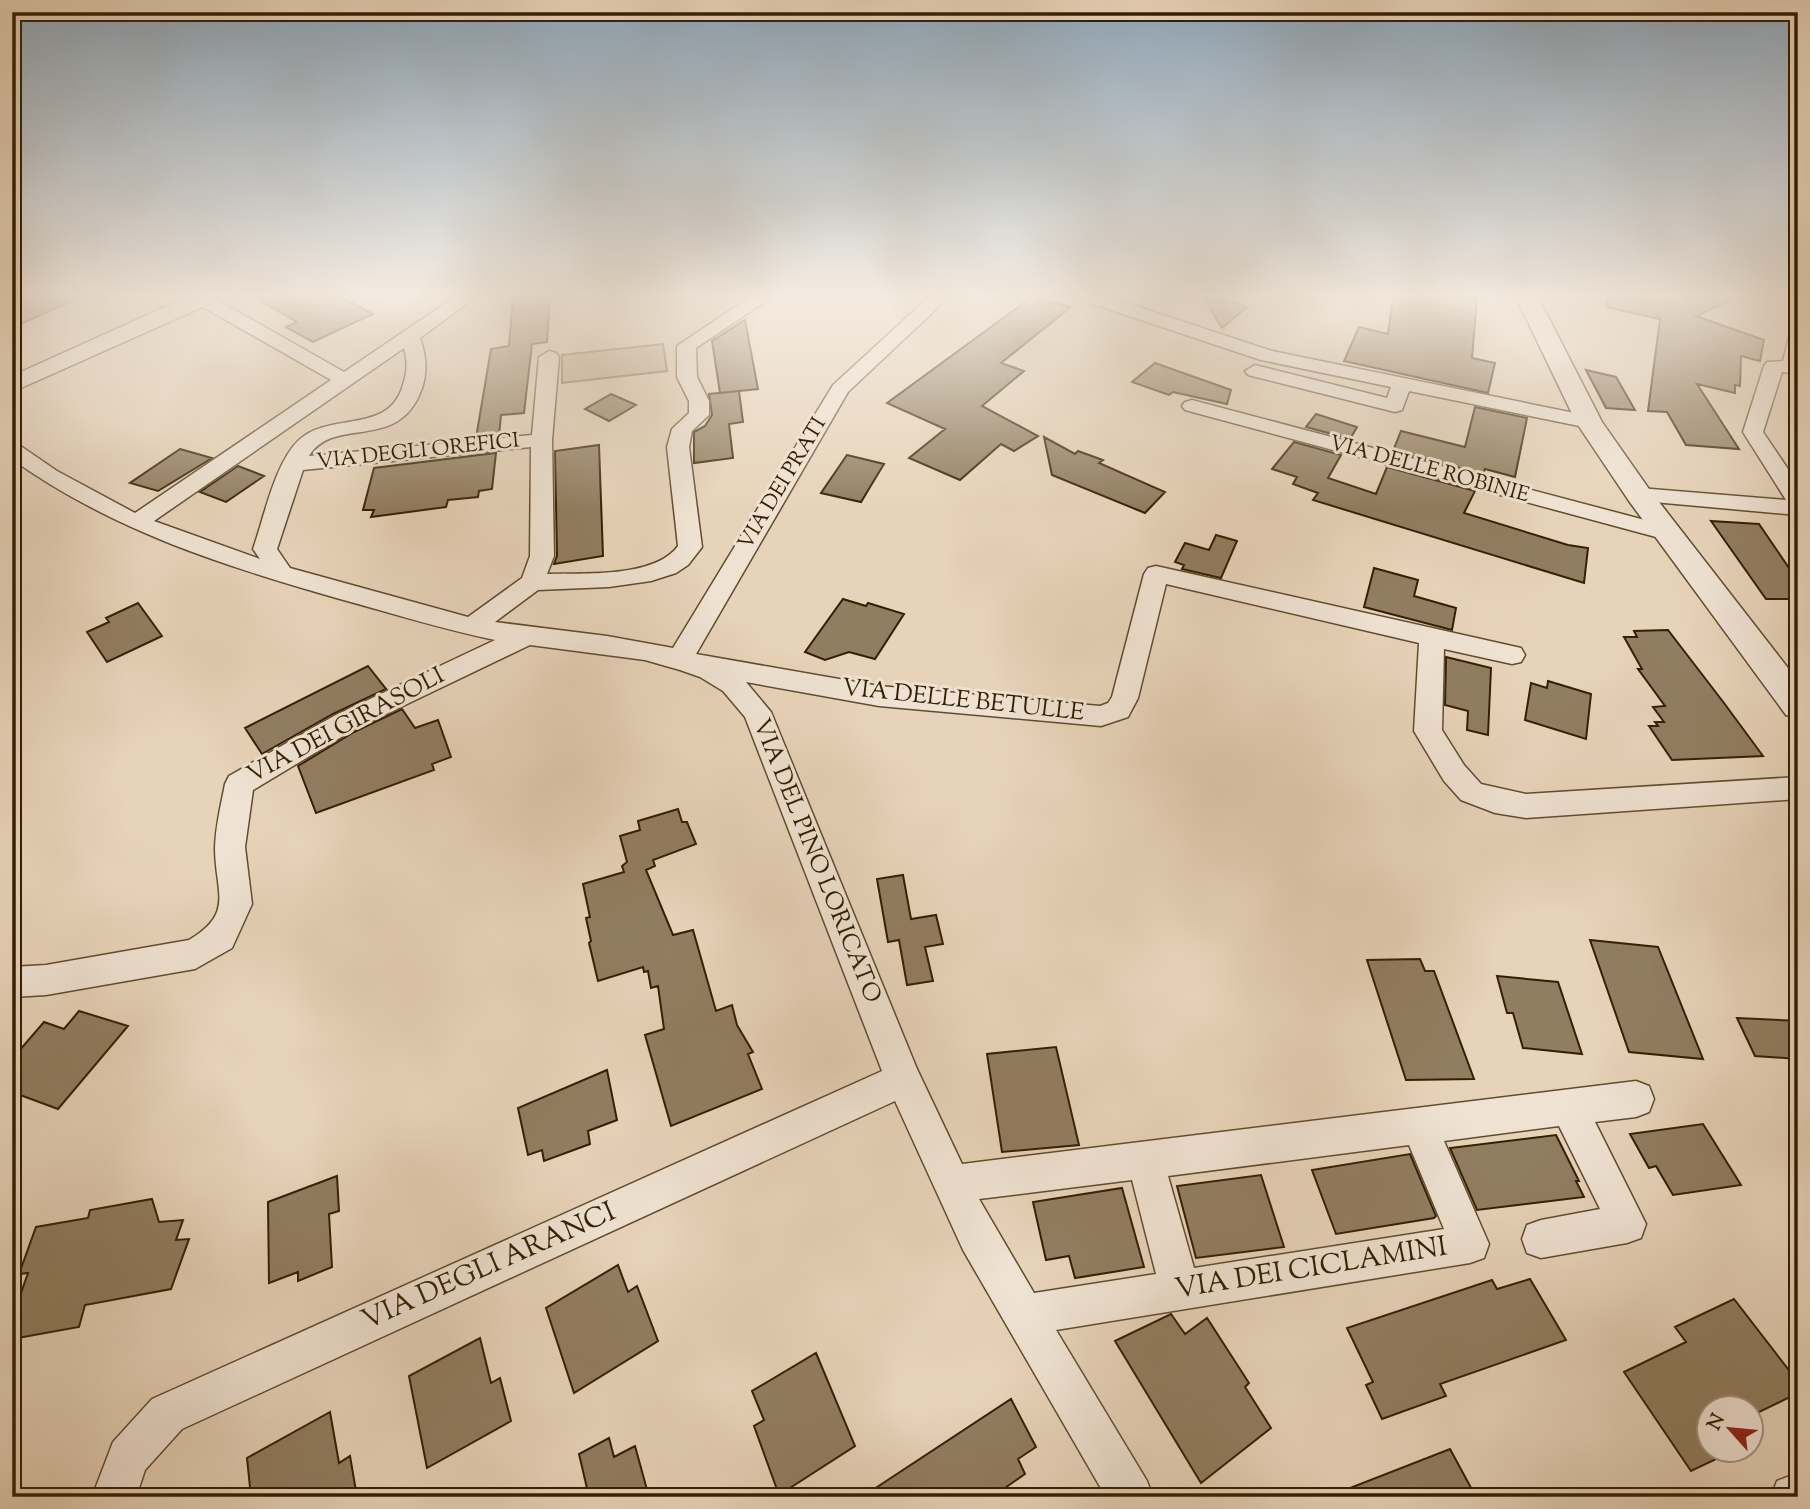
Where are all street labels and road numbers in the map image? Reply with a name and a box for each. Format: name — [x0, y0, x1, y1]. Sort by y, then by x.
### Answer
street label: VIA DEI PRATI — [732, 412, 834, 556]
street label: VIA DEGLI OREFICI — [315, 426, 521, 478]
street label: VIA DELLE ROBINIE — [1326, 429, 1533, 511]
street label: VIA DEI GIRASOLI — [241, 659, 451, 792]
street label: VIA DELLE BETULLE — [840, 671, 1086, 731]
street label: VIA DEL PINO LORICATO — [743, 714, 889, 1008]
street label: VIA DEGLI ARANCI — [356, 1193, 622, 1341]
street label: VIA DEI CICLAMINI — [1172, 1228, 1450, 1310]

